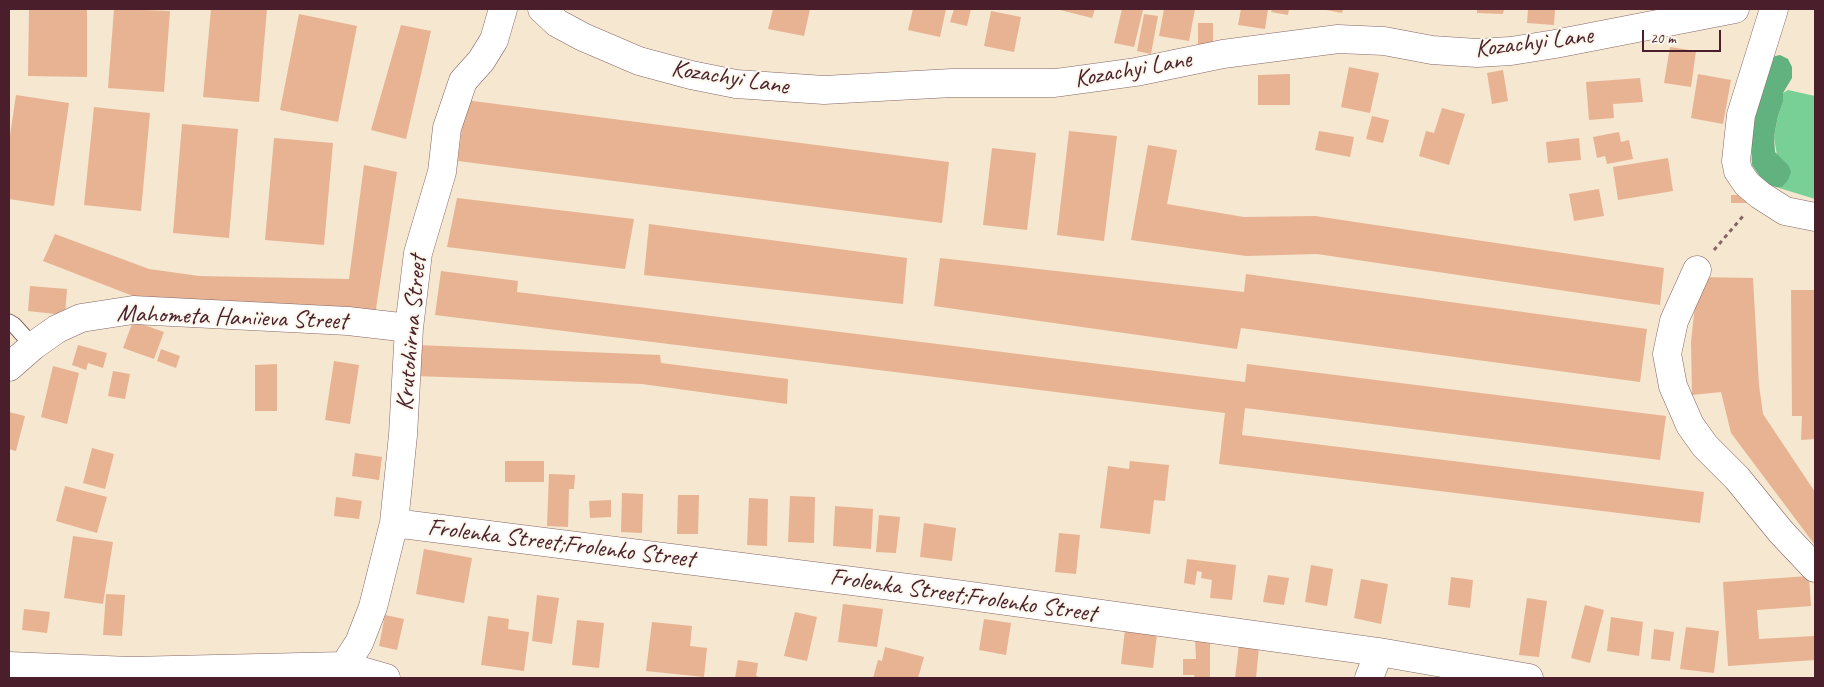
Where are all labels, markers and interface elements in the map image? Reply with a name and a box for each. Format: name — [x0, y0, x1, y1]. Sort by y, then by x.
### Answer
scale bar — [1644, 20, 1723, 52]
street label: Kozachyi Lane — [1473, 21, 1595, 65]
text: 20 m — [1650, 29, 1676, 48]
street label: Kozachyi Lane — [1072, 45, 1194, 95]
street label: Kozachyi Lane — [669, 54, 791, 102]
street label: Krutohirna Street — [390, 254, 434, 412]
street label: Mahometa Haniieva Street — [116, 299, 348, 337]
street label: Frolenka Street;Frolenko Street — [426, 513, 696, 575]
street label: Frolenka Street;Frolenko Street — [828, 562, 1098, 630]

